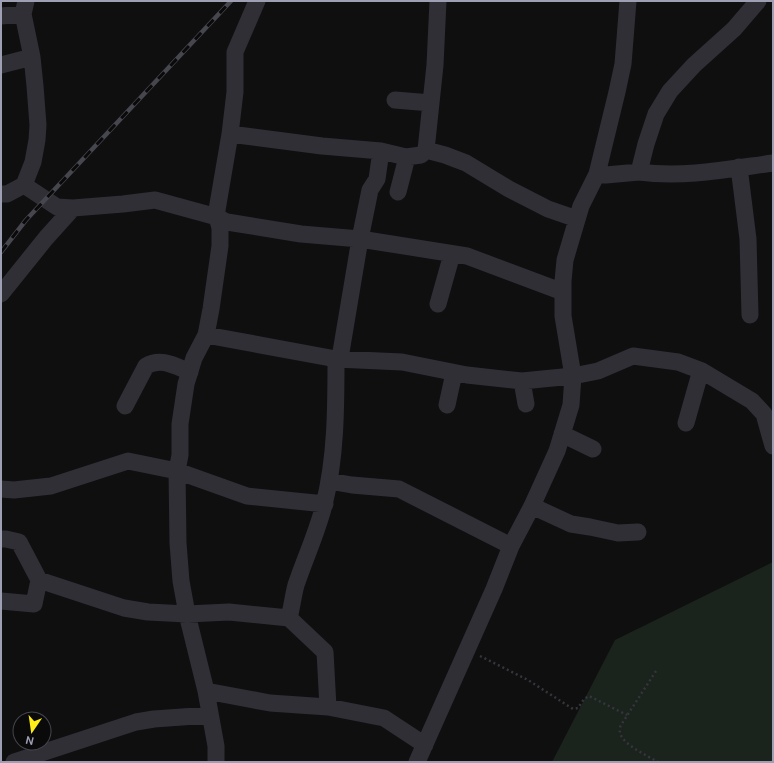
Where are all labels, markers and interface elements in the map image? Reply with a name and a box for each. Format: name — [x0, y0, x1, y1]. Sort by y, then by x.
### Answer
north arrow — [12, 711, 52, 751]
text: N — [24, 733, 35, 748]

